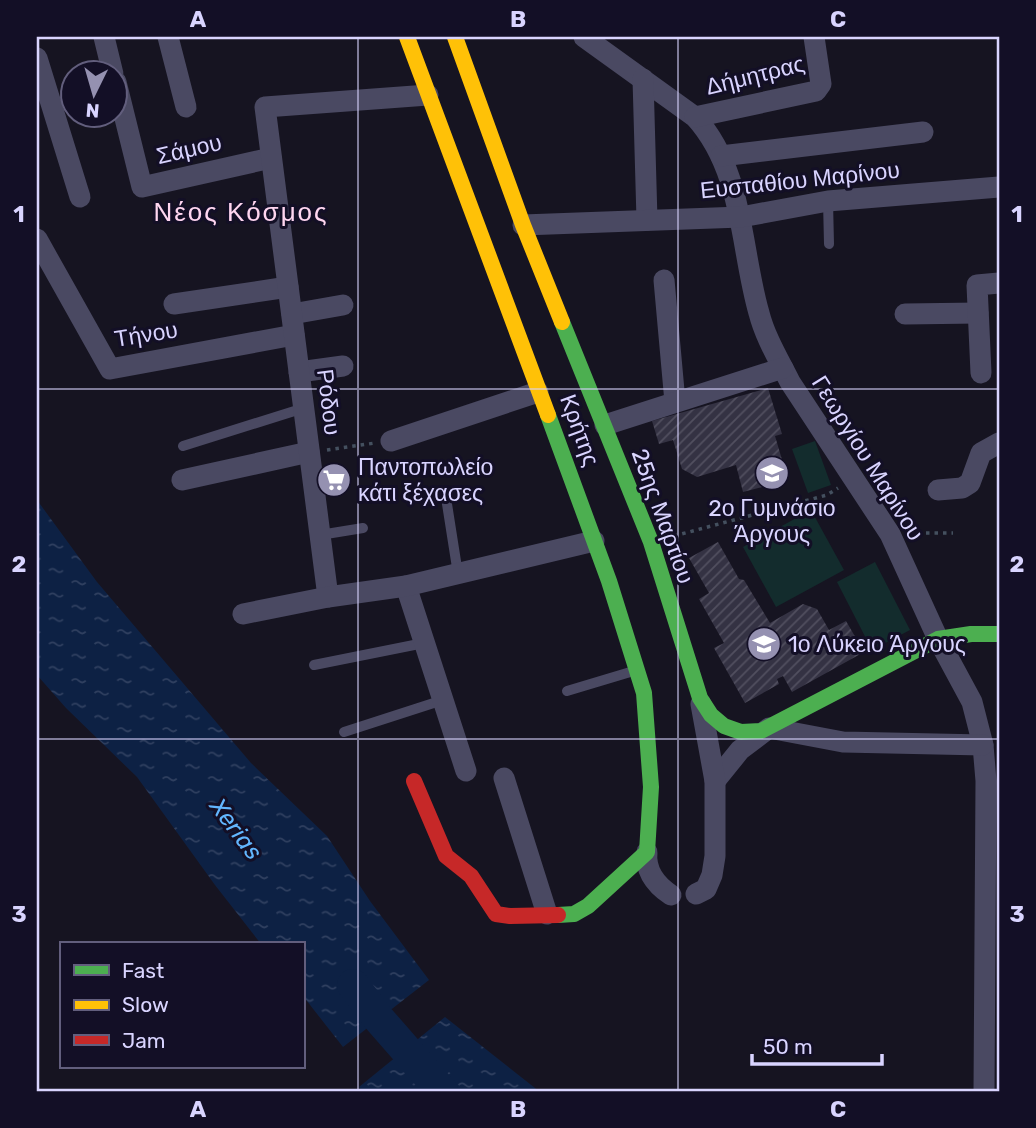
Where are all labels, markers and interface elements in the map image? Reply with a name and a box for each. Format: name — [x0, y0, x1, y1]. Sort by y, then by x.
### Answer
text: A — [190, 5, 207, 33]
text: B — [510, 5, 526, 33]
text: C — [830, 5, 846, 33]
street label: Δήμητρας — [703, 49, 807, 101]
north arrow — [60, 60, 130, 130]
text: N — [85, 98, 100, 122]
street label: Σάμου — [154, 128, 224, 170]
street label: Ευσταθίου Μαρίνου — [699, 156, 901, 204]
district label: Νέος Κόσμος — [153, 197, 329, 228]
text: 1 — [13, 200, 25, 228]
text: 1 — [1011, 200, 1023, 228]
street label: Τήνου — [112, 315, 180, 353]
street label: Ρόδου — [311, 367, 347, 437]
street label: Γεωργίου Μαρίνου — [806, 370, 930, 546]
street label: Κρήτης — [554, 390, 606, 470]
street label: 25ης Μαρτίου — [626, 445, 700, 587]
place label: Παντοπωλείο κάτι ξέχασες — [358, 453, 493, 507]
school or university icon: 2ο Γυμνάσιο Άργους — [753, 454, 791, 492]
supermarket icon: Παντοπωλείο κάτι ξέχασες — [315, 461, 353, 499]
place label: 2ο Γυμνάσιο Άργους — [708, 494, 836, 548]
text: 2 — [12, 550, 26, 578]
text: 2 — [1010, 550, 1024, 578]
school or university icon: 1ο Λύκειο Άργους — [745, 625, 783, 663]
place label: 1ο Λύκειο Άργους — [788, 630, 966, 658]
water label: Xerias — [203, 792, 268, 865]
text: 3 — [11, 900, 27, 928]
text: 3 — [1009, 900, 1025, 928]
legend — [60, 942, 304, 1068]
text: Fast — [122, 958, 164, 983]
text: Slow — [122, 992, 169, 1017]
scale bar — [752, 1023, 882, 1067]
text: Jam — [122, 1028, 166, 1053]
text: 50 m — [763, 1034, 813, 1059]
text: A — [190, 1095, 207, 1123]
text: B — [510, 1095, 526, 1123]
text: C — [830, 1095, 846, 1123]

